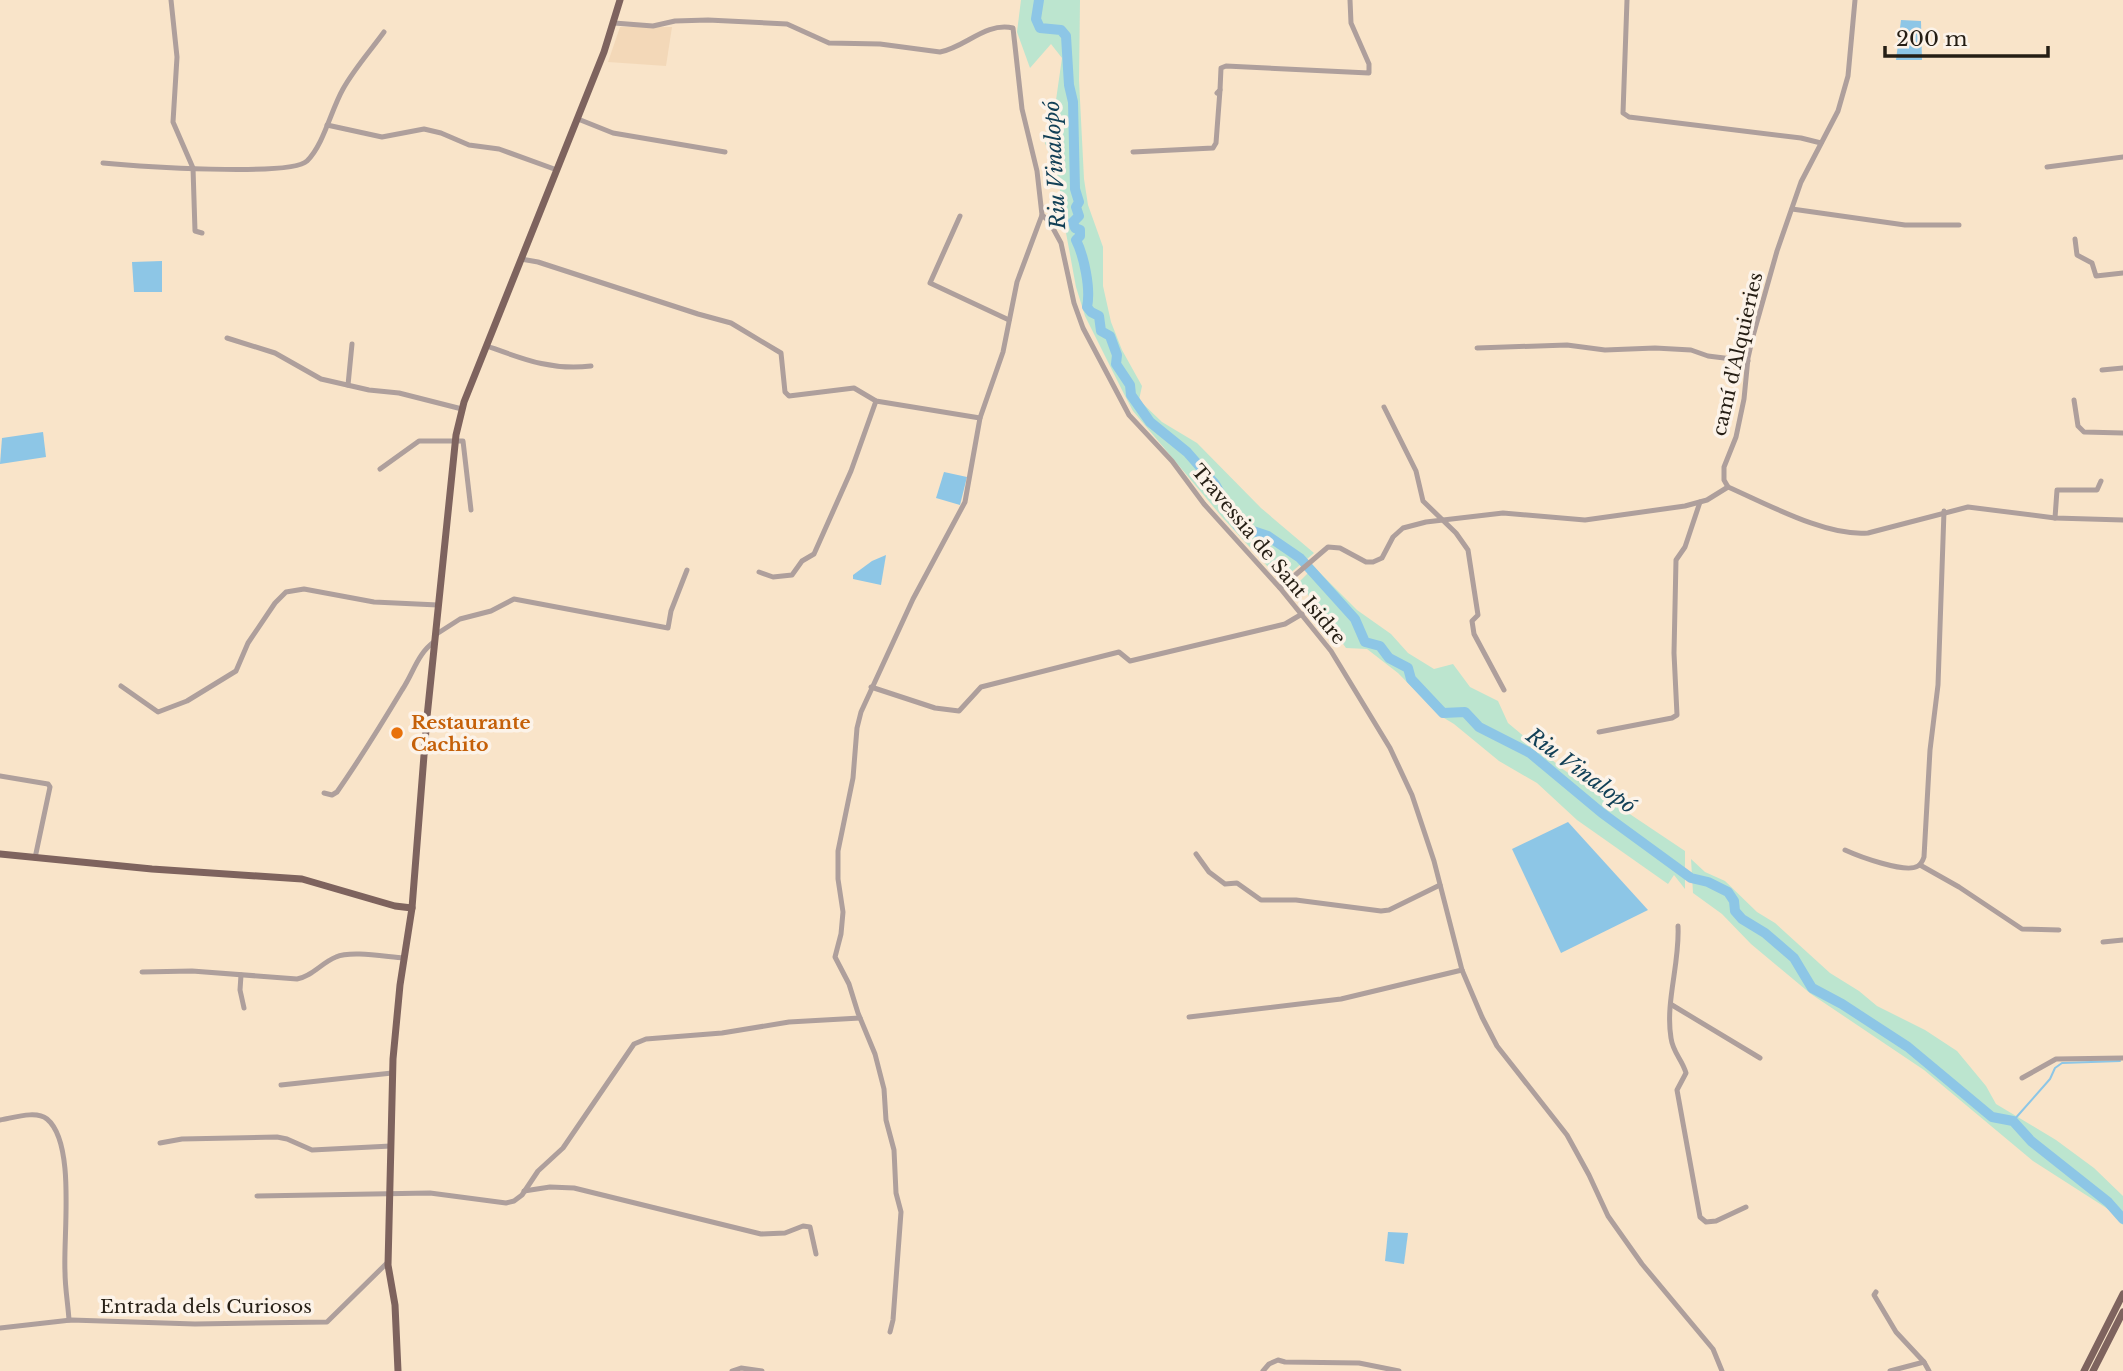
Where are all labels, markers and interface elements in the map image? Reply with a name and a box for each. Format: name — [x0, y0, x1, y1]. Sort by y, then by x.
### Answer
scale bar — [1885, 14, 2048, 58]
text: 200 m — [1896, 26, 1968, 52]
water label: Riu Vinalopó — [1039, 100, 1071, 231]
street label: camí d'Alquieries — [1707, 270, 1767, 438]
street label: Travessia de Sant Isidre — [1187, 460, 1351, 649]
place label: Restaurante Cachito — [411, 711, 531, 756]
water label: Riu Vinalopó — [1520, 722, 1641, 819]
marker: Restaurante Cachito — [389, 725, 405, 741]
street label: Entrada dels Curiosos — [100, 1295, 312, 1318]

